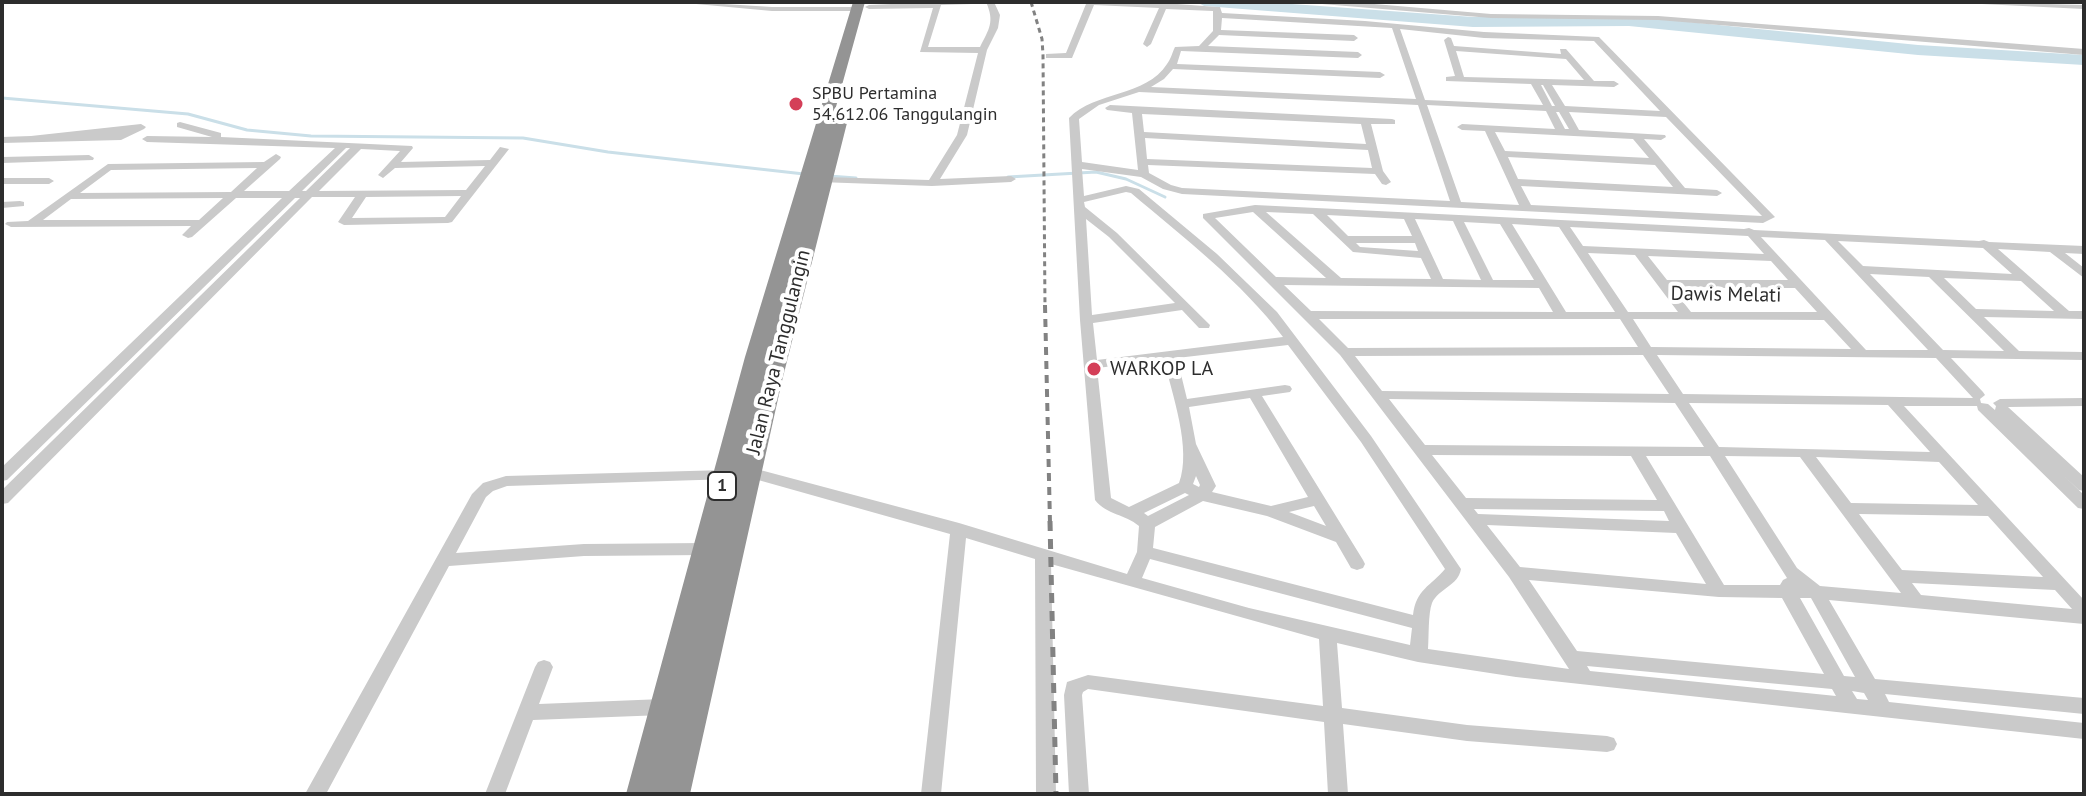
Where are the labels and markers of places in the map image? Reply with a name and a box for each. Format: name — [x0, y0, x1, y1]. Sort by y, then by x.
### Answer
place label: SPBU Pertamina 54.612.06 Tanggulangin — [812, 83, 997, 126]
marker: SPBU Pertamina 54.612.06 Tanggulangin — [787, 95, 805, 113]
place label: WARKOP LA — [1110, 357, 1213, 381]
marker: WARKOP LA — [1085, 360, 1103, 378]

